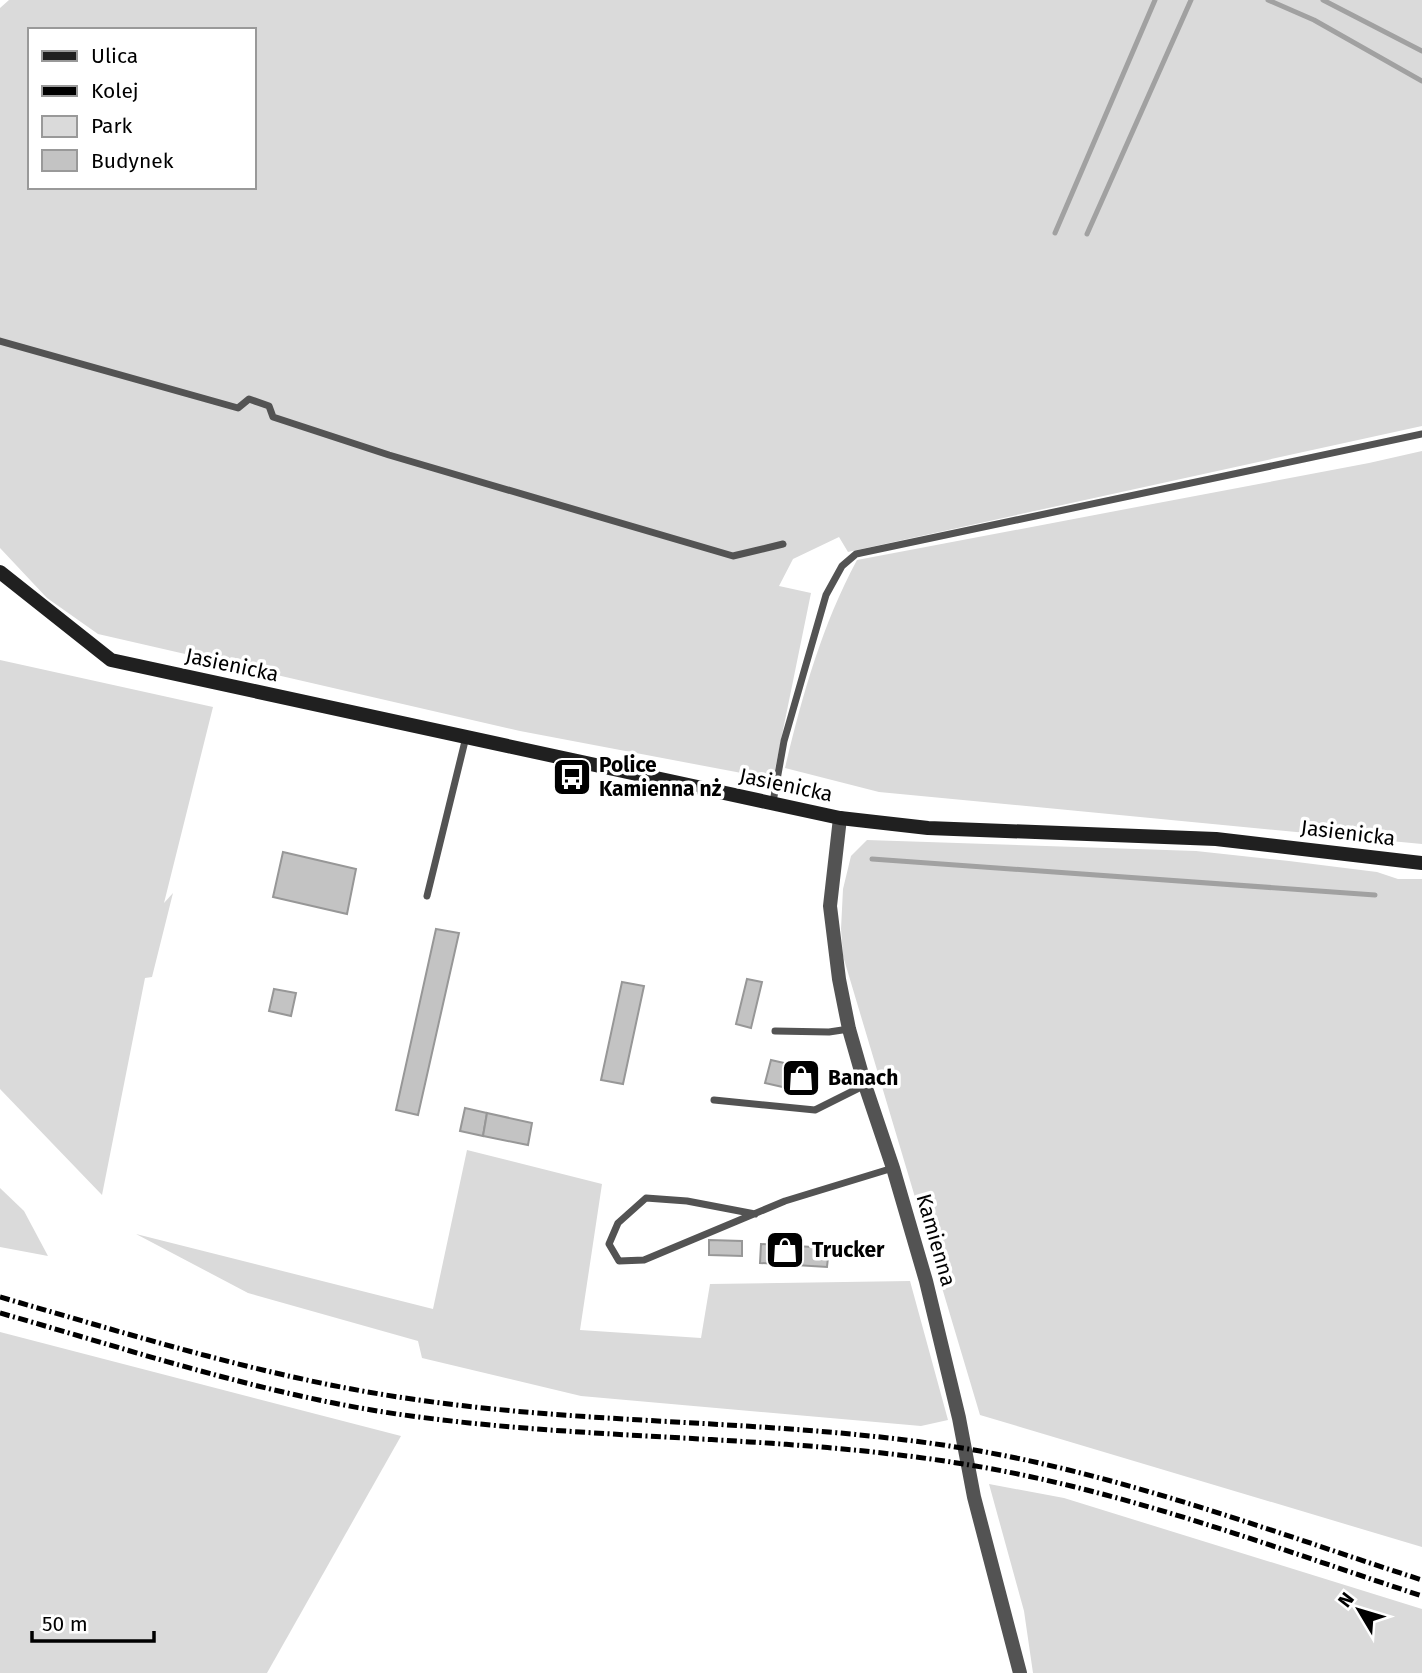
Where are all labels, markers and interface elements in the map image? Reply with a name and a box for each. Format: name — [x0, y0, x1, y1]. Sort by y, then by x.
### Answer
legend — [28, 28, 256, 189]
text: Ulica — [91, 43, 138, 69]
text: Kolej — [91, 78, 139, 104]
text: Park — [91, 113, 133, 139]
text: Budynek — [91, 148, 174, 174]
street label: Jasienicka — [183, 642, 281, 688]
place label: Police Kamienna nż — [599, 752, 722, 802]
bus stop icon: Police Kamienna nż — [551, 756, 593, 798]
street label: Jasienicka — [737, 762, 835, 808]
street label: Jasienicka — [1299, 814, 1397, 852]
shop icon: Banach — [780, 1057, 822, 1099]
place label: Banach — [828, 1065, 898, 1091]
street label: Kamienna — [910, 1191, 962, 1289]
shop icon: Trucker — [764, 1229, 806, 1271]
place label: Trucker — [812, 1237, 885, 1263]
north arrow — [1324, 1575, 1394, 1645]
text: N — [1333, 1588, 1359, 1612]
scale bar — [32, 1600, 154, 1644]
text: 50 m — [42, 1611, 88, 1637]

